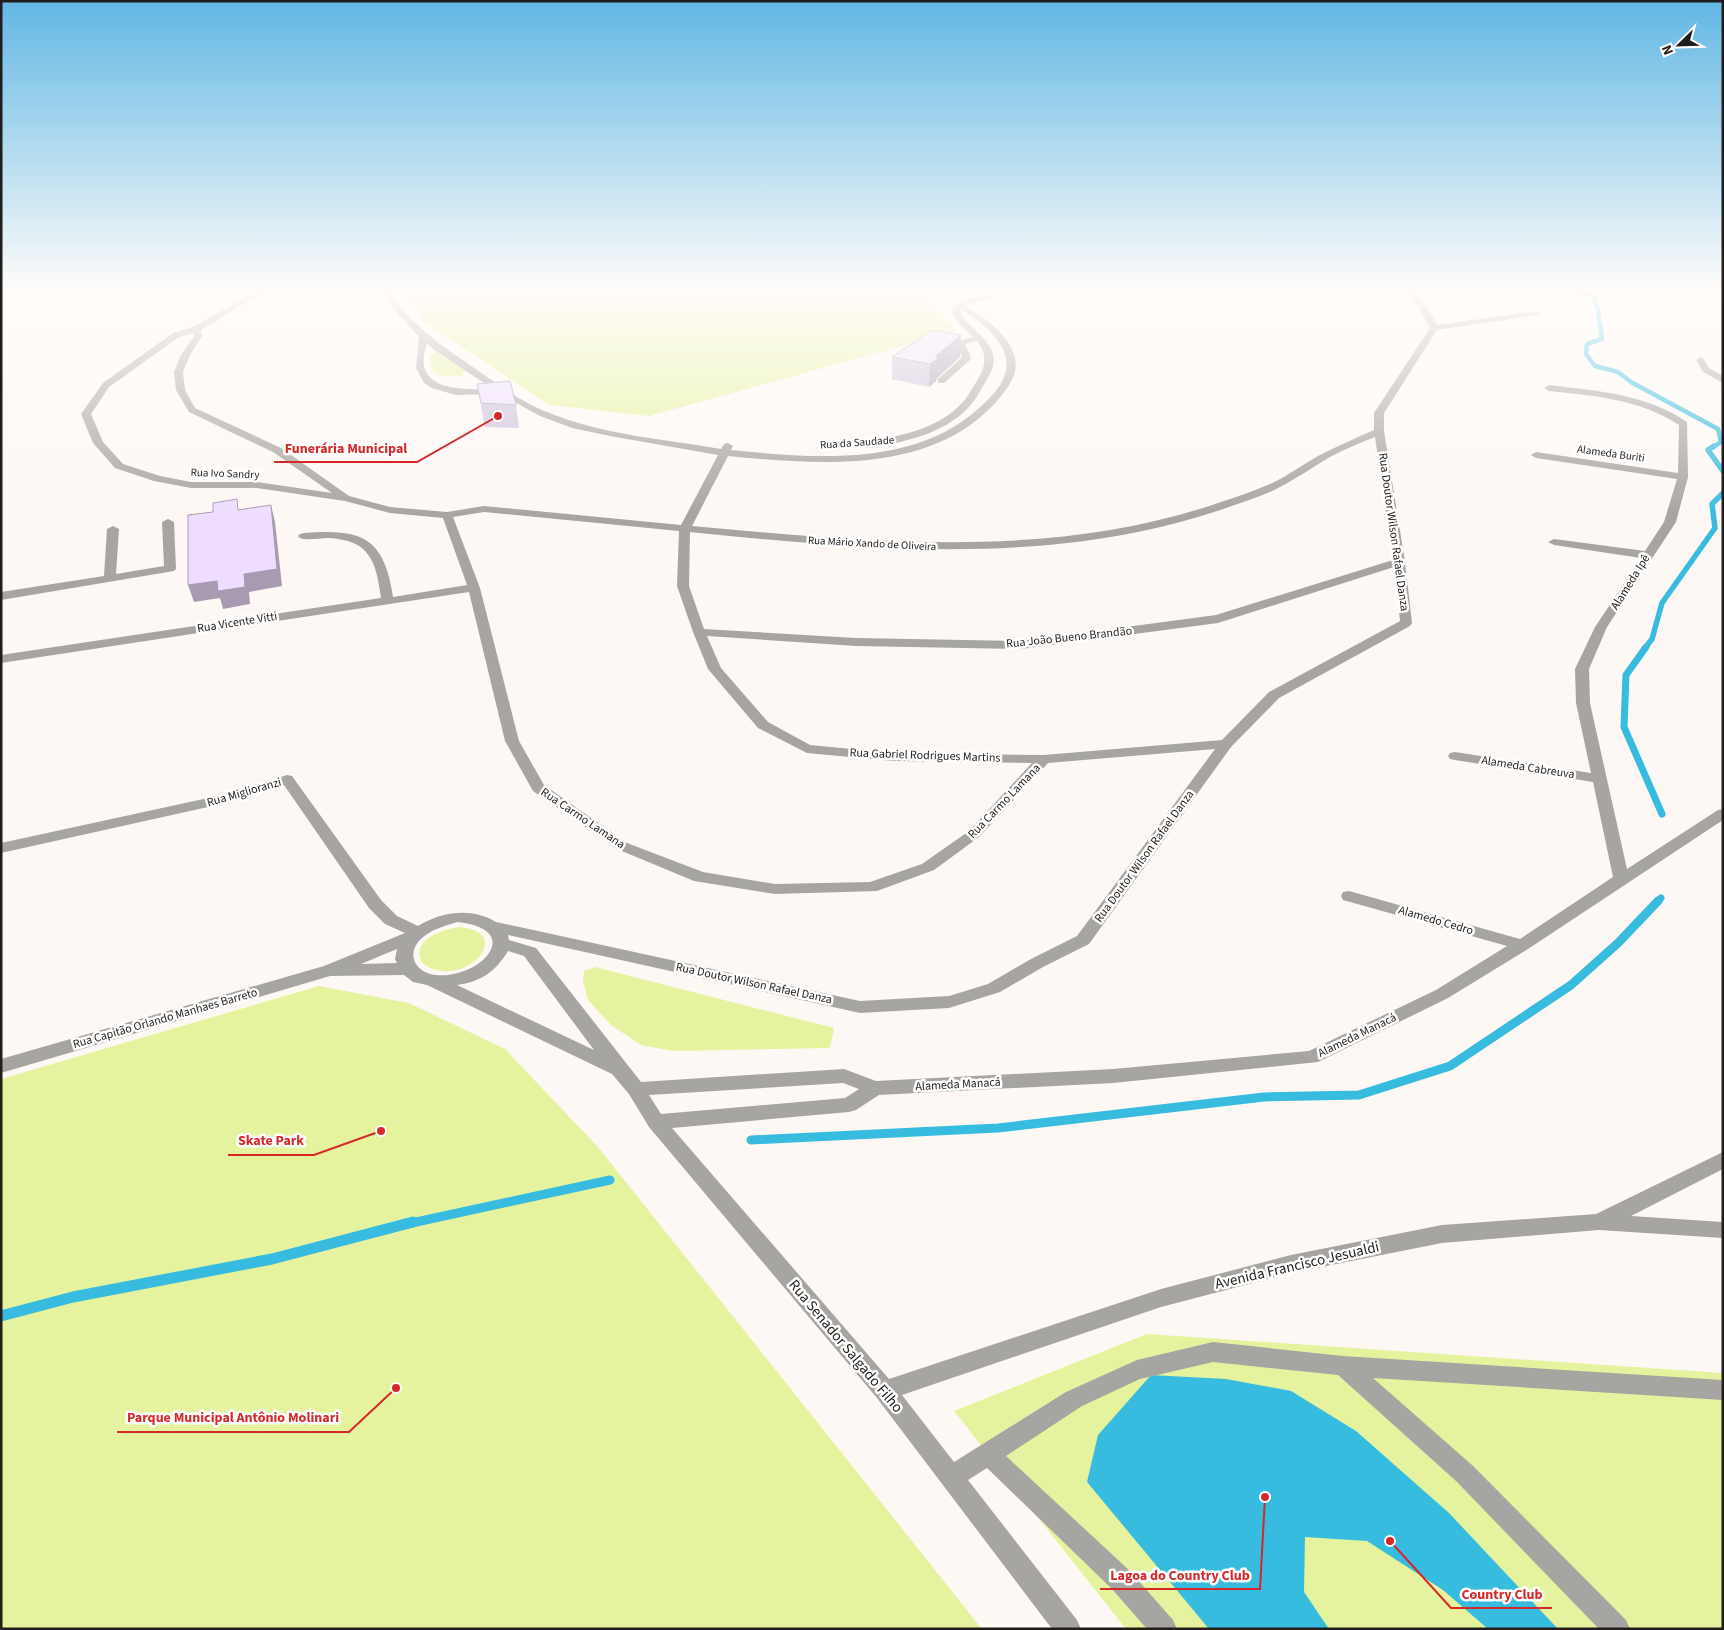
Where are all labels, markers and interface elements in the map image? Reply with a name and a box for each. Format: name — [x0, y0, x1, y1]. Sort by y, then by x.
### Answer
north arrow — [1654, 20, 1704, 70]
text: N — [1657, 41, 1679, 58]
street label: Rua da Saudade — [819, 432, 895, 453]
callout: Funerária Municipal — [274, 433, 417, 462]
text: Funerária Municipal — [285, 439, 407, 459]
street label: Alameda Buriti — [1576, 441, 1646, 466]
street label: Rua Doutor Wilson Rafael Danza — [1374, 452, 1413, 612]
street label: Rua Ivo Sandry — [190, 465, 260, 482]
street label: Rua Mário Xando de Oliveira — [807, 533, 937, 554]
street label: Alameda Ipê — [1607, 551, 1654, 613]
street label: Rua Vicente Vitti — [196, 608, 278, 637]
street label: Rua João Bueno Brandão — [1005, 622, 1133, 653]
street label: Rua Gabriel Rodrigues Martins — [849, 744, 1001, 767]
street label: Alameda Cabreuva — [1480, 752, 1576, 783]
street label: Rua Carmo Lamana — [964, 760, 1045, 843]
street label: Rua Miglioranzi — [205, 774, 283, 811]
street label: Rua Carmo Lamana — [537, 784, 628, 853]
street label: Rua Doutor Wilson Rafael Danza — [1091, 787, 1198, 926]
street label: Alamedo Cedro — [1396, 902, 1475, 939]
street label: Rua Doutor Wilson Rafael Danza — [674, 959, 834, 1008]
street label: Rua Capitão Orlando Manhaes Barreto — [71, 984, 259, 1053]
street label: Alameda Manacá — [1315, 1009, 1399, 1062]
street label: Alameda Manacá — [915, 1074, 1001, 1095]
callout: Skate Park — [228, 1126, 314, 1155]
text: Skate Park — [238, 1131, 304, 1151]
street label: Avenida Francisco Jesualdi — [1213, 1236, 1381, 1295]
street label: Rua Senador Salgado Filho — [784, 1275, 908, 1417]
callout: Parque Municipal Antônio Molinari — [117, 1403, 349, 1432]
text: Parque Municipal Antônio Molinari — [127, 1408, 339, 1428]
callout: Lagoa do Country Club — [1100, 1560, 1260, 1589]
text: Lagoa do Country Club — [1110, 1566, 1250, 1586]
callout: Country Club — [1451, 1579, 1552, 1608]
text: Country Club — [1461, 1585, 1543, 1605]

